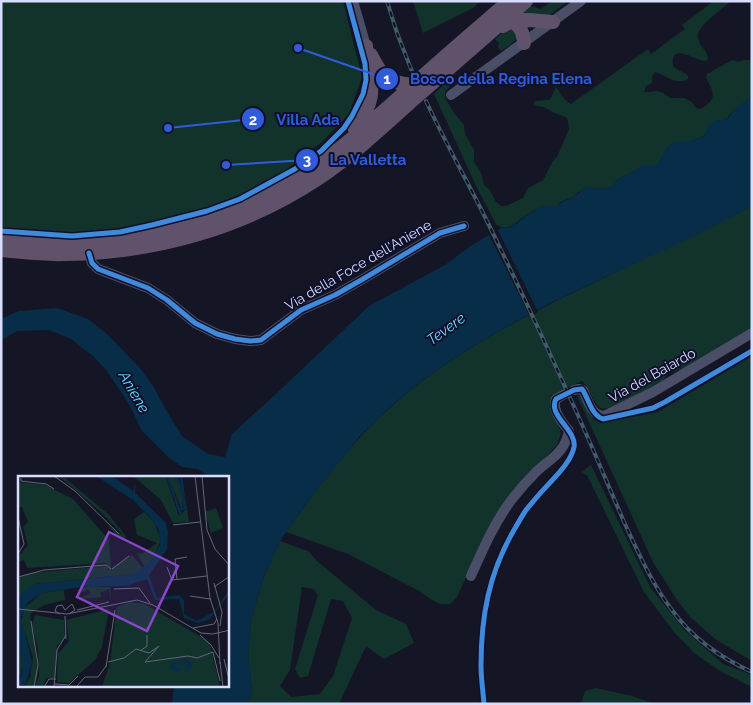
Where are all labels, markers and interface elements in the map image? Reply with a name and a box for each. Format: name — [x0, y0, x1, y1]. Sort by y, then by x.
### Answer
callout: Bosco della Regina Elena — [375, 64, 602, 94]
text: 1 — [383, 70, 391, 88]
text: Bosco della Regina Elena — [410, 70, 592, 88]
callout: Villa Ada — [241, 104, 349, 134]
text: 2 — [249, 111, 257, 129]
text: Villa Ada — [276, 111, 340, 129]
callout: La Valletta — [295, 145, 417, 175]
text: 3 — [303, 151, 311, 169]
text: La Valletta — [330, 151, 407, 169]
street label: Via della Foce dell'Aniene — [282, 216, 434, 314]
water label: Tevere — [423, 309, 469, 349]
street label: Via del Baiardo — [606, 344, 698, 406]
water label: Aniene — [114, 367, 153, 416]
inset map — [18, 476, 229, 688]

